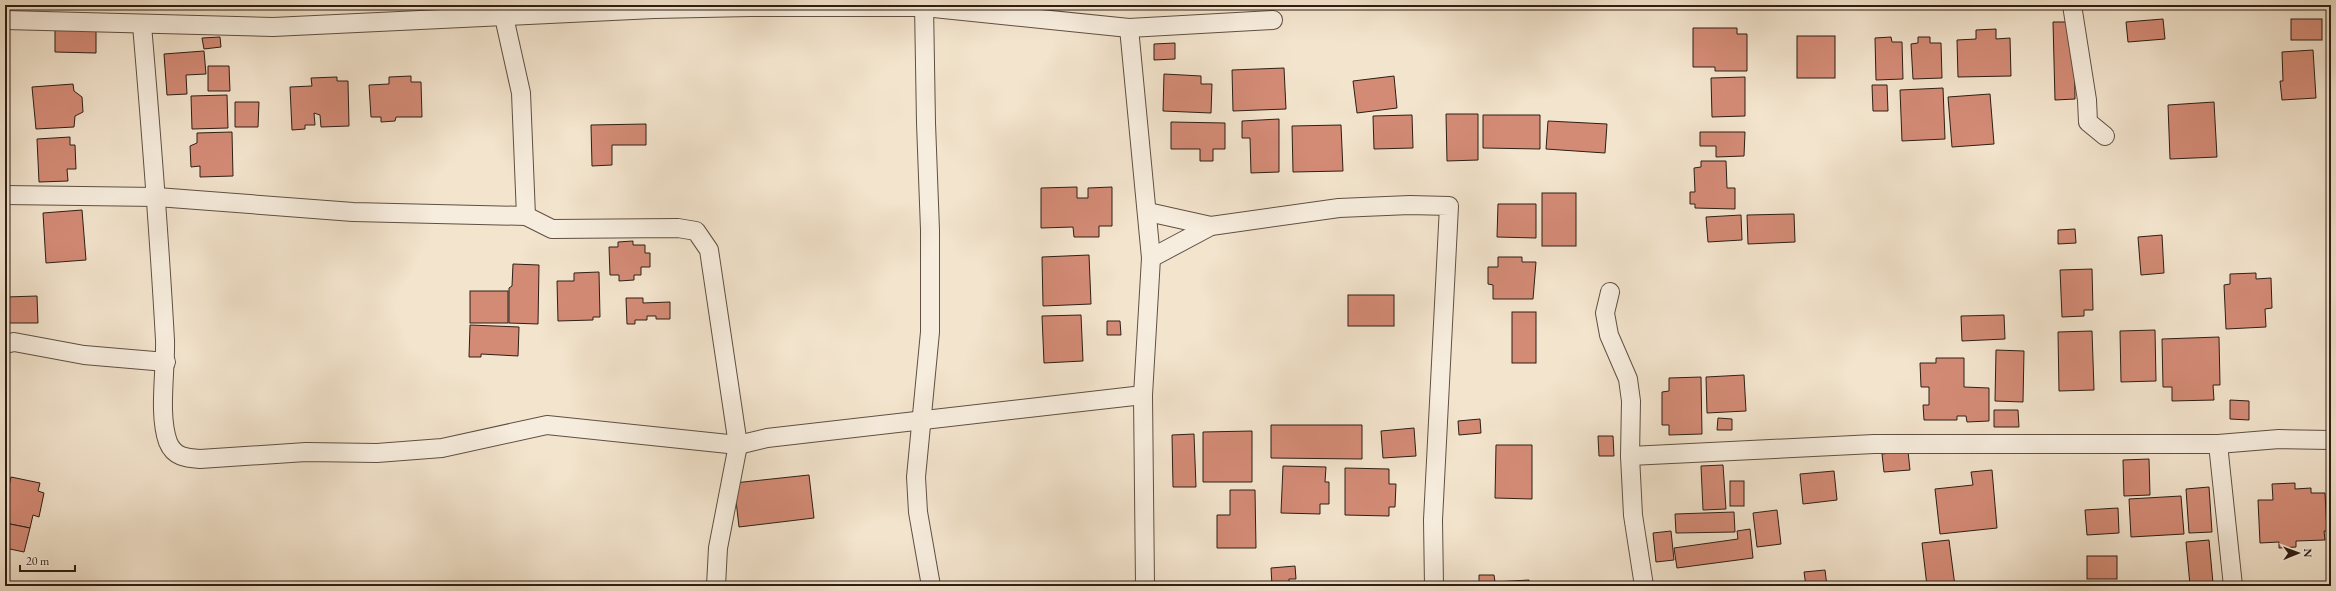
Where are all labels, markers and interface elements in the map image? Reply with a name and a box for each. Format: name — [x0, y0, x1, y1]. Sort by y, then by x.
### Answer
north arrow — [2278, 533, 2318, 573]
scale bar — [20, 547, 75, 573]
text: N — [2301, 548, 2315, 557]
text: 20 m — [26, 553, 50, 569]

